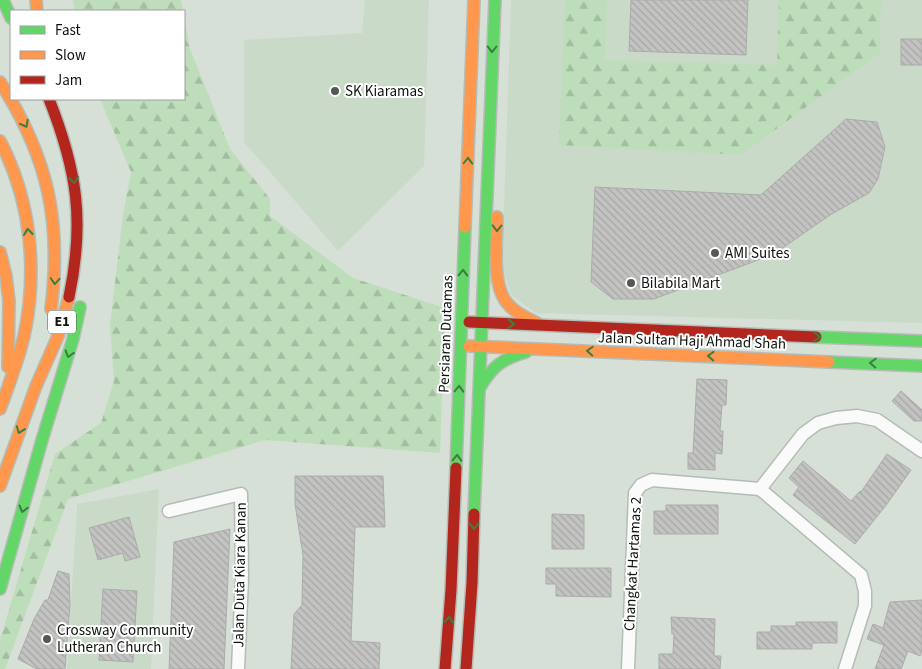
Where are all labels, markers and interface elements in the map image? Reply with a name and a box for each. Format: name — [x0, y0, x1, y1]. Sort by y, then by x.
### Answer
legend — [10, 10, 185, 100]
text: Fast — [55, 20, 81, 41]
text: Slow — [55, 45, 86, 66]
one-way arrow — [487, 45, 498, 53]
text: Jam — [55, 70, 82, 91]
place label: SK Kiaramas — [345, 81, 423, 102]
marker: SK Kiaramas — [329, 85, 341, 97]
one-way arrow — [19, 119, 29, 128]
one-way arrow — [462, 157, 473, 165]
one-way arrow — [68, 176, 79, 184]
one-way arrow — [492, 224, 502, 232]
one-way arrow — [23, 227, 34, 235]
place label: AMI Suites — [725, 243, 789, 264]
marker: AMI Suites — [709, 247, 721, 259]
one-way arrow — [458, 269, 469, 277]
place label: Bilabila Mart — [641, 273, 720, 294]
street label: Persiaran Dutamas — [433, 275, 459, 393]
marker: Bilabila Mart — [625, 277, 637, 289]
one-way arrow — [50, 278, 61, 286]
road number: E1 — [48, 311, 76, 334]
one-way arrow — [507, 318, 515, 329]
street label: Jalan Sultan Haji Ahmad Shah — [598, 327, 786, 355]
one-way arrow — [813, 332, 821, 342]
one-way arrow — [585, 346, 593, 357]
one-way arrow — [65, 349, 75, 357]
one-way arrow — [707, 351, 715, 362]
one-way arrow — [869, 358, 877, 369]
one-way arrow — [454, 385, 464, 393]
one-way arrow — [16, 425, 26, 434]
one-way arrow — [451, 454, 462, 462]
street label: Changkat Hartamas 2 — [619, 496, 647, 632]
street label: Jalan Duta Kiara Kanan — [228, 502, 252, 648]
one-way arrow — [18, 505, 28, 513]
one-way arrow — [468, 522, 479, 530]
one-way arrow — [443, 616, 454, 624]
place label: Crossway Community Lutheran Church — [57, 620, 193, 658]
marker: Crossway Community Lutheran Church — [41, 633, 53, 645]

